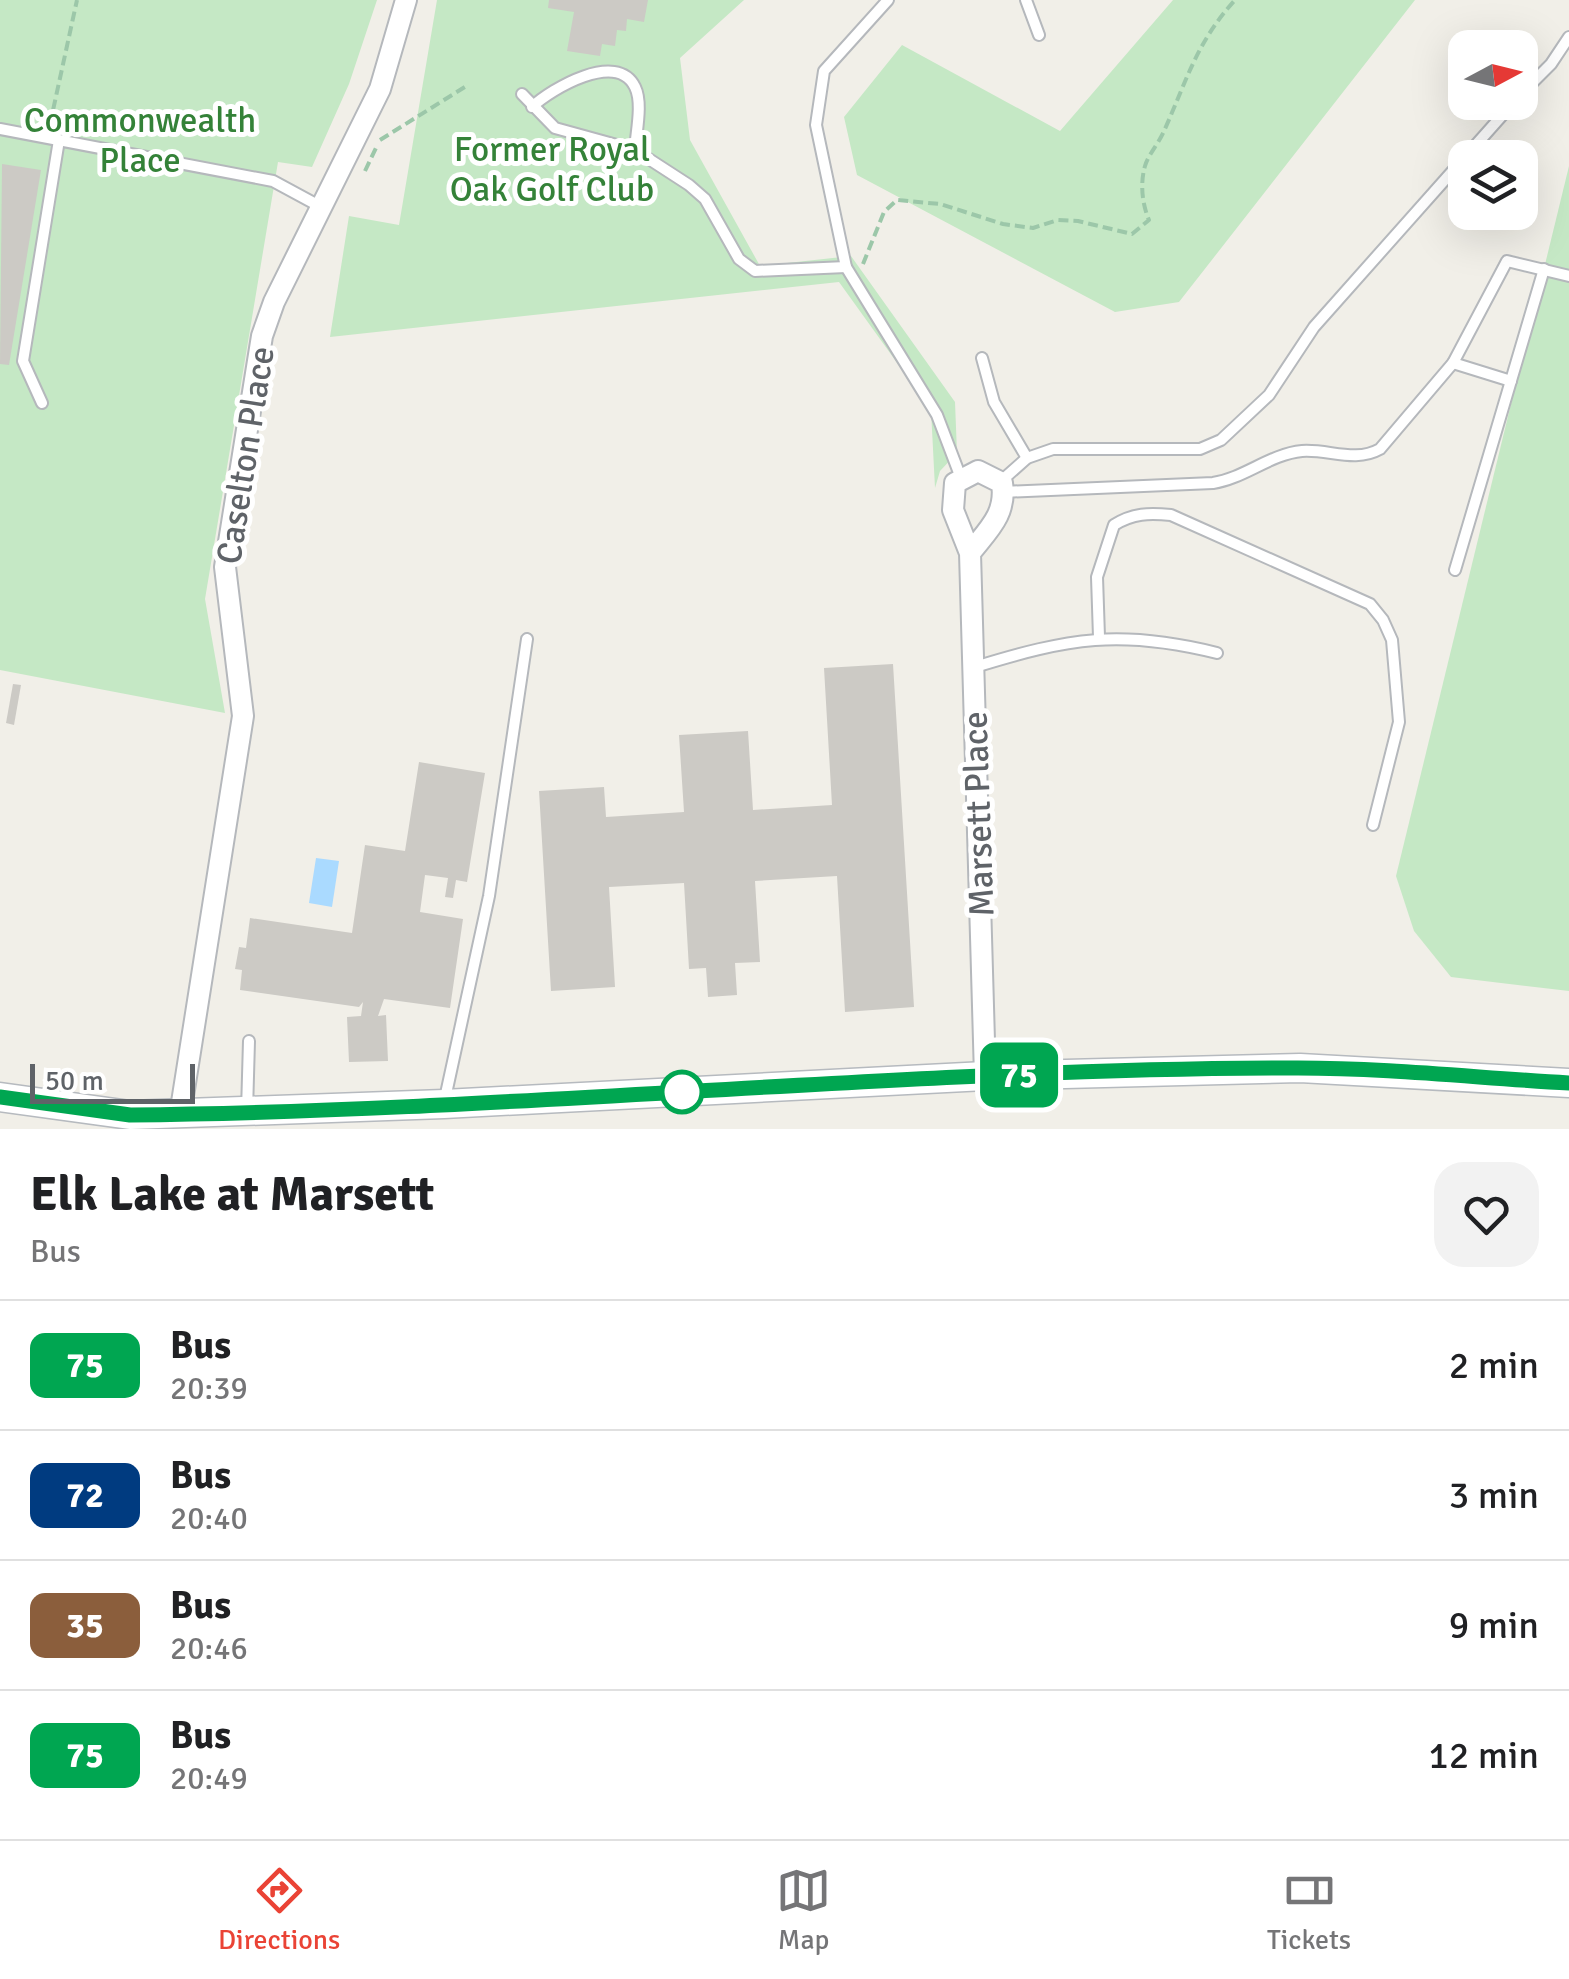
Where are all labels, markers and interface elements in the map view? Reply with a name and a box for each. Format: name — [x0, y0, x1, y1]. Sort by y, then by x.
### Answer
north arrow — [1448, 30, 1538, 120]
map controls — [1448, 30, 1538, 230]
park label: Commonwealth Place — [24, 99, 256, 182]
park label: Former Royal Oak Golf Club — [450, 128, 654, 211]
button: layers — [1448, 140, 1538, 230]
street label: Caselton Place — [207, 343, 284, 567]
street label: Marsett Place — [953, 711, 1004, 917]
line badge: 75 — [974, 1042, 1064, 1108]
text: 75 — [1000, 1054, 1038, 1097]
scale bar — [30, 1059, 195, 1104]
text: 50 m — [45, 1064, 104, 1098]
unlabelled marker — [661, 1071, 703, 1113]
button: heart — [1434, 1162, 1539, 1267]
text: Elk Lake at Marsett — [30, 1165, 434, 1224]
text: Bus — [30, 1232, 81, 1271]
text: Bus — [170, 1322, 231, 1369]
text: 2 min — [1449, 1342, 1539, 1389]
text: 75 — [66, 1344, 104, 1387]
text: 20:39 — [170, 1369, 248, 1408]
text: Bus — [170, 1452, 231, 1499]
text: 3 min — [1449, 1472, 1539, 1519]
text: 72 — [66, 1474, 104, 1517]
text: 20:40 — [170, 1499, 248, 1538]
text: Bus — [170, 1582, 231, 1629]
text: 9 min — [1449, 1602, 1539, 1649]
text: 35 — [66, 1604, 104, 1647]
text: 20:46 — [170, 1629, 248, 1668]
text: Bus — [170, 1712, 231, 1759]
text: 12 min — [1428, 1732, 1539, 1779]
text: 75 — [66, 1734, 104, 1777]
text: 20:49 — [170, 1759, 248, 1798]
tab: Directions — [218, 1863, 340, 1957]
tab: Map — [776, 1863, 831, 1957]
tab: Tickets — [1267, 1863, 1351, 1957]

